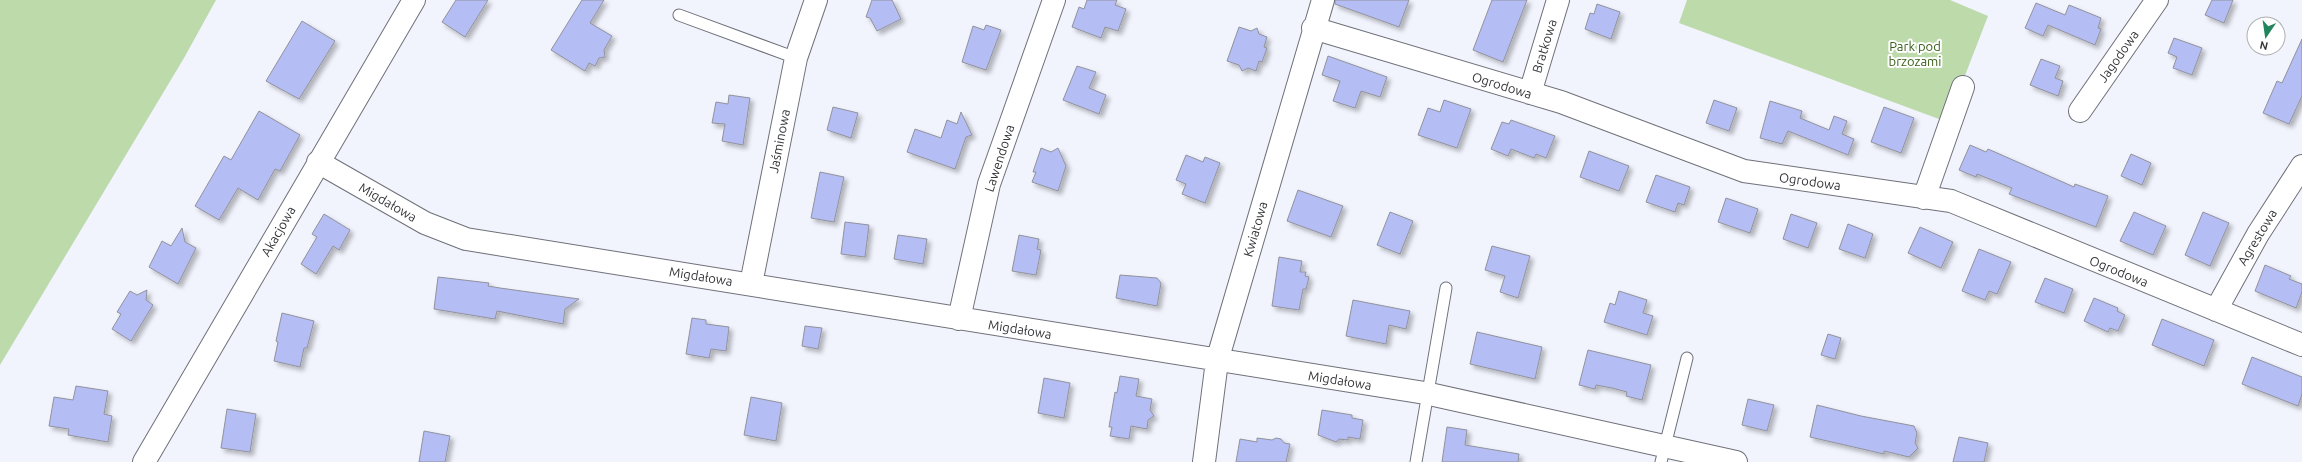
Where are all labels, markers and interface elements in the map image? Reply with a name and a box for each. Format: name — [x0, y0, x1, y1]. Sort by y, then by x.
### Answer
north arrow — [2246, 16, 2286, 56]
street label: Bratkowa — [1529, 17, 1559, 75]
street label: Jagodowa — [2095, 27, 2141, 85]
park label: Park pod brzozami — [1889, 39, 1941, 68]
text: N — [2258, 39, 2269, 53]
street label: Ogrodowa — [1470, 69, 1534, 101]
street label: Jaśminowa — [766, 108, 792, 174]
street label: Lawendowa — [982, 123, 1016, 193]
street label: Ogrodowa — [1778, 170, 1842, 192]
street label: Migdałowa — [357, 180, 419, 224]
street label: Kwiatowa — [1240, 200, 1270, 258]
street label: Akacjowa — [258, 204, 298, 258]
street label: Agrestowa — [2235, 206, 2279, 268]
street label: Ogrodowa — [2088, 253, 2150, 289]
street label: Migdałowa — [668, 264, 734, 288]
street label: Migdałowa — [987, 317, 1053, 341]
street label: Migdałowa — [1307, 368, 1373, 392]

